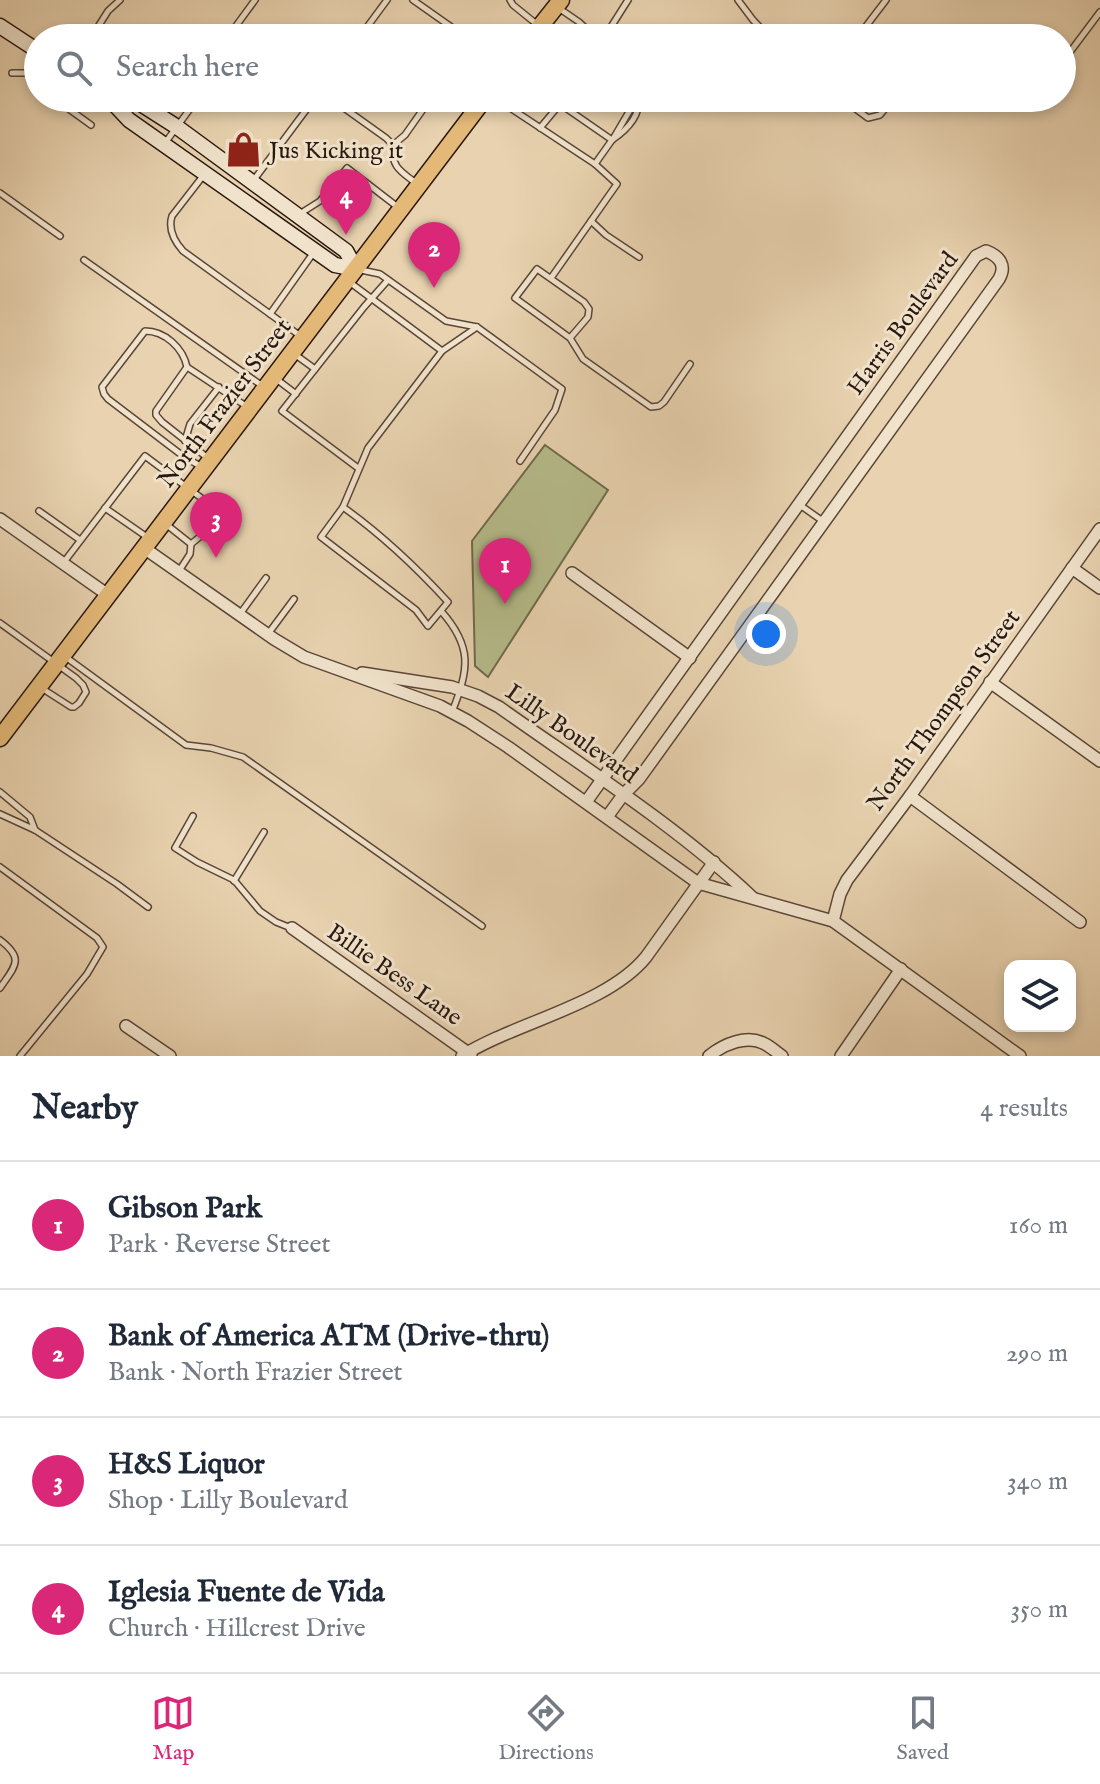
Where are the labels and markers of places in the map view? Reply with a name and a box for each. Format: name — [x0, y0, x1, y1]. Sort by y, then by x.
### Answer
shop icon: Jus Kicking it — [224, 131, 262, 169]
place label: Jus Kicking it — [266, 136, 403, 167]
pin: 4 — [320, 169, 372, 235]
pin: 2 — [408, 222, 460, 288]
pin: 3 — [190, 492, 242, 558]
pin: 1 — [479, 538, 531, 604]

